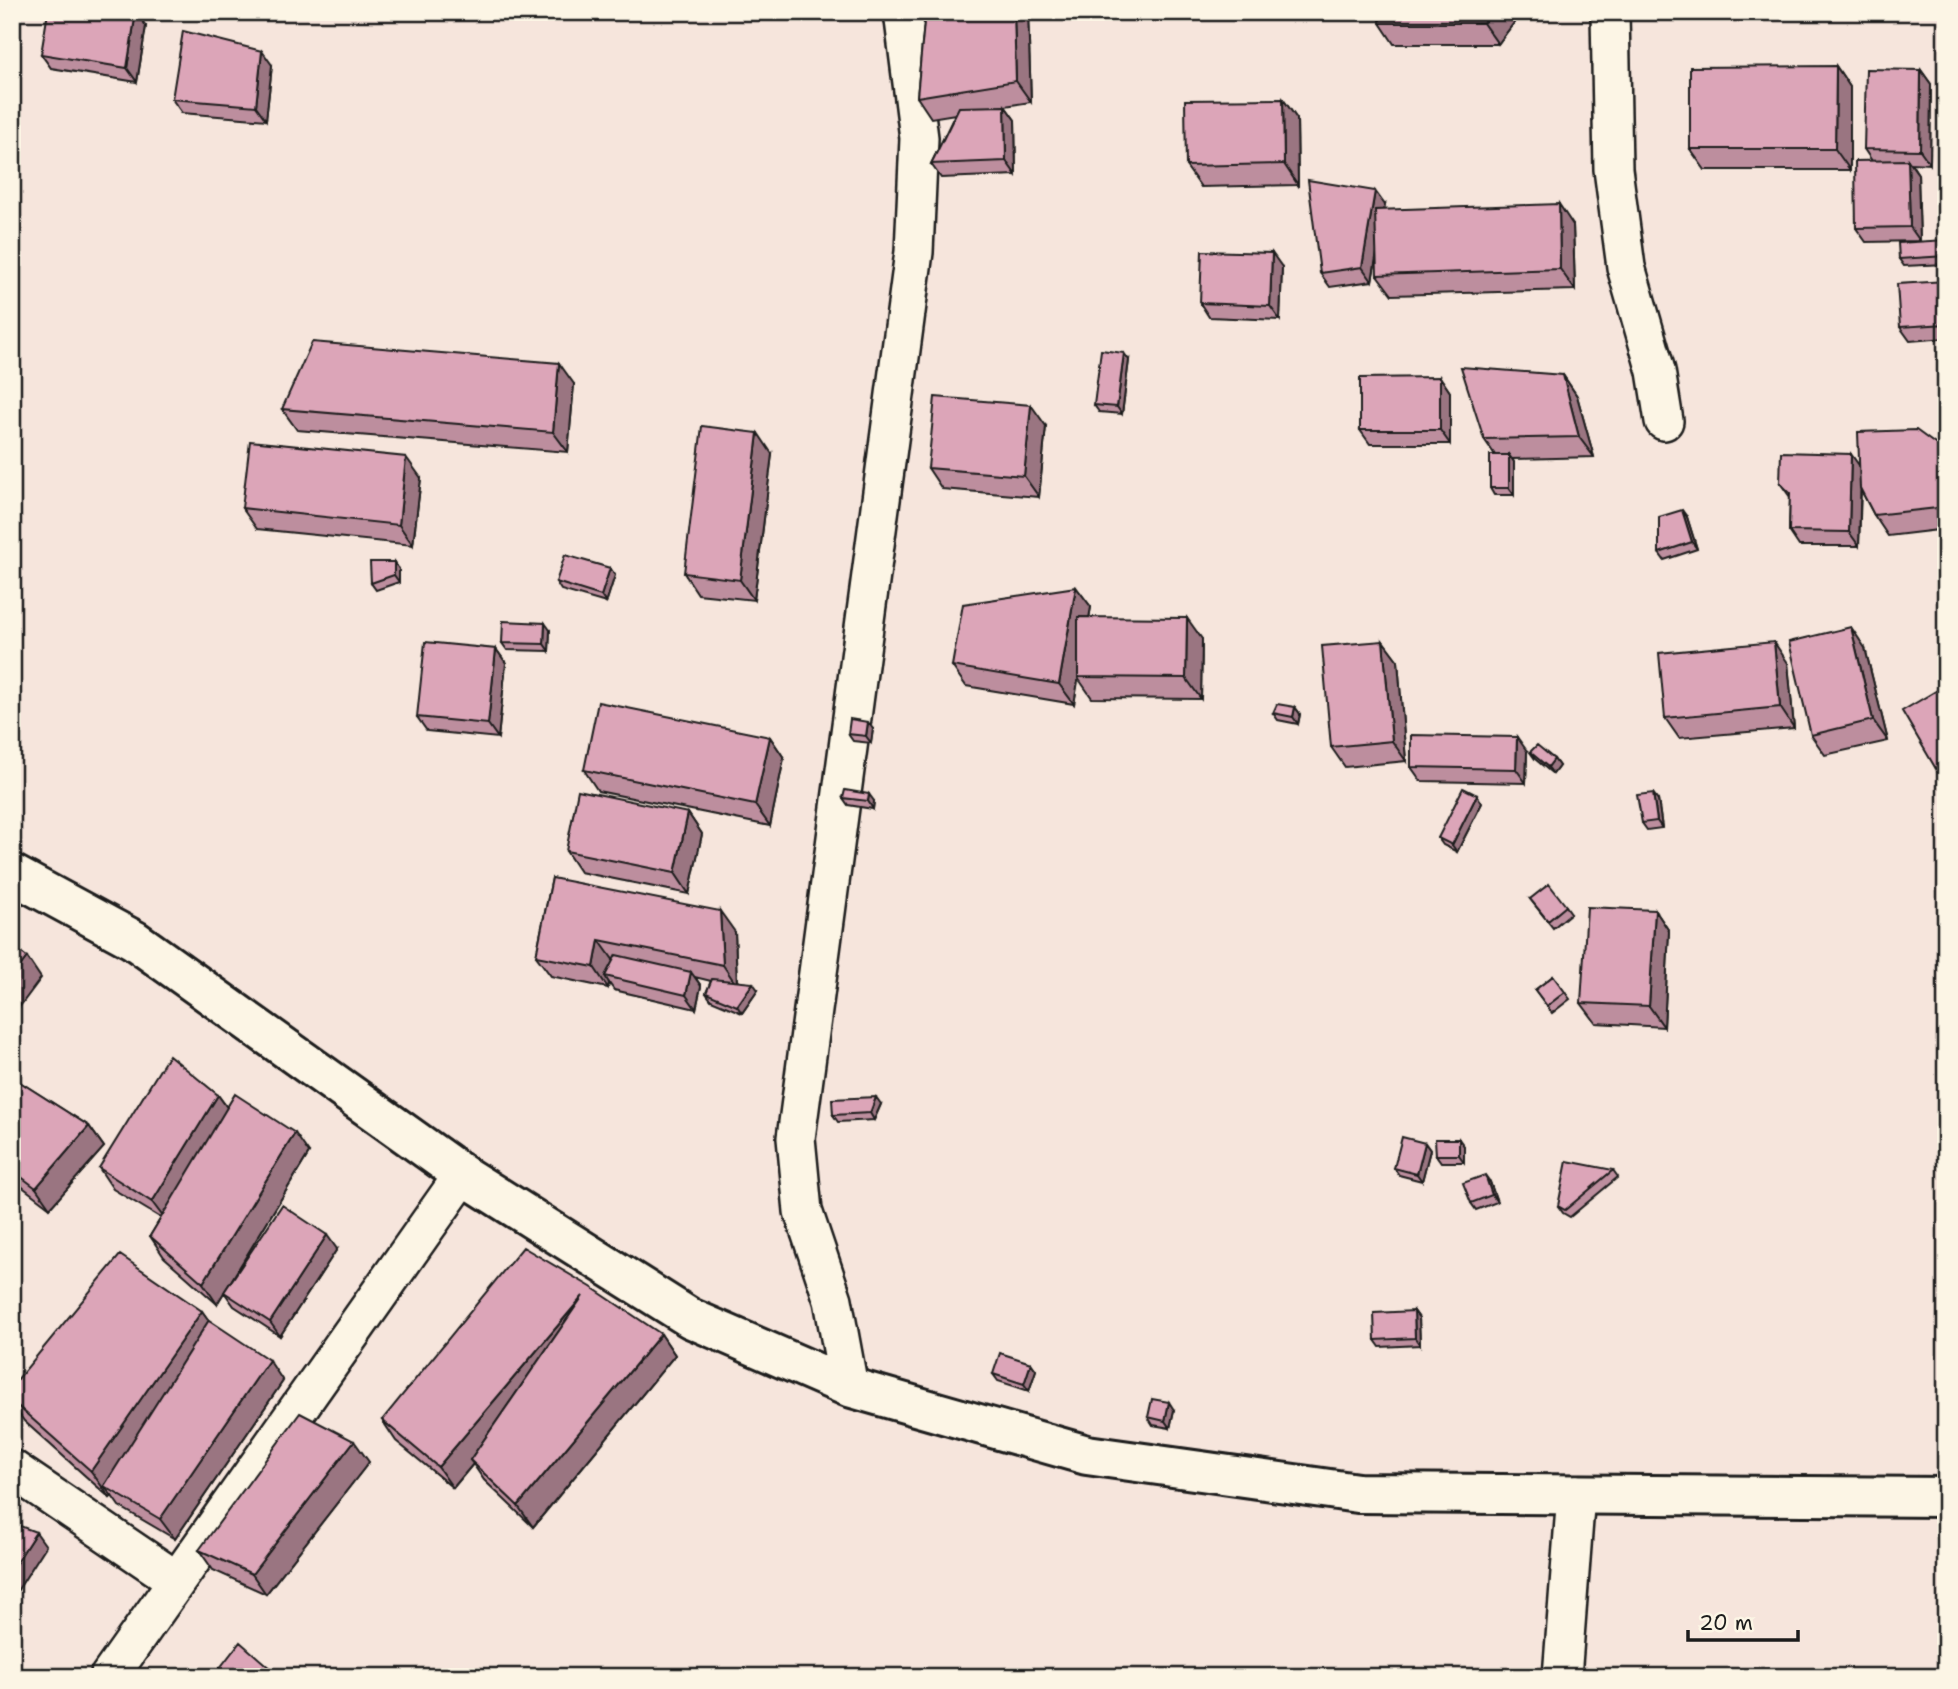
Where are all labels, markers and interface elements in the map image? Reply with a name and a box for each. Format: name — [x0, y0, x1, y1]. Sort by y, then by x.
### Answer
scale bar — [1688, 1598, 1799, 1642]
text: 20 m — [1699, 1609, 1753, 1637]

